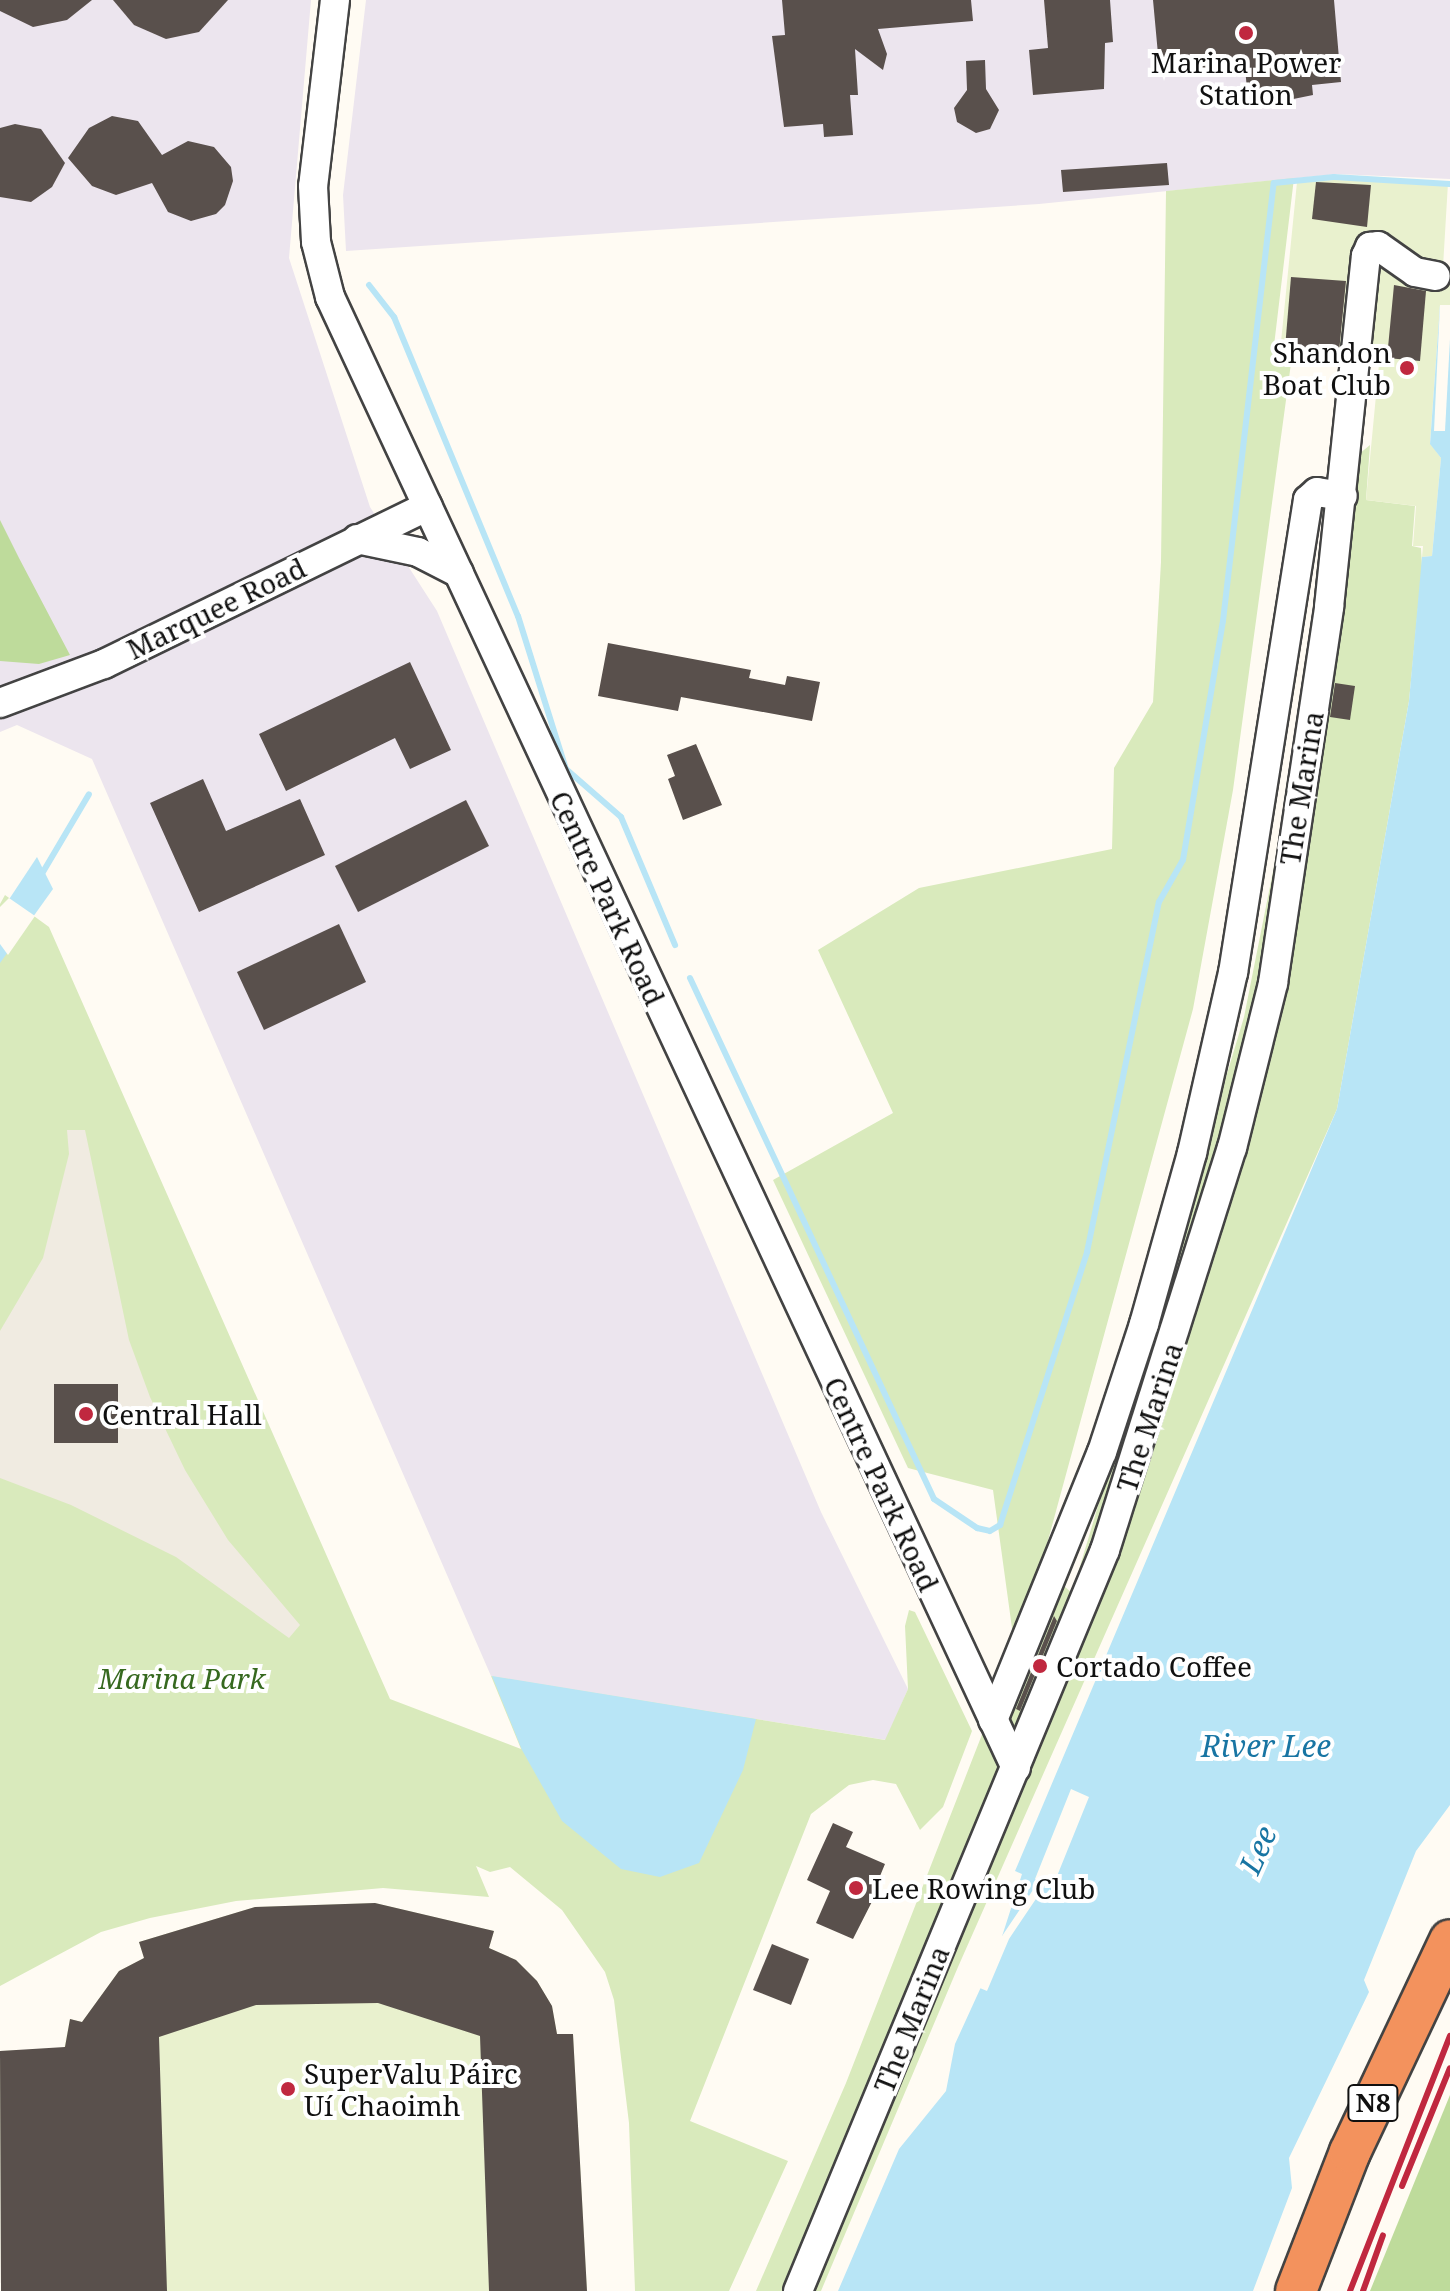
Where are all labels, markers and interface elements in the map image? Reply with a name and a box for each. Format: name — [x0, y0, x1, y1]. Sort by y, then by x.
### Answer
marker: Marina Power Station — [1237, 24, 1255, 42]
place label: Marina Power Station — [1151, 45, 1341, 111]
place label: Shandon Boat Club — [1263, 335, 1391, 401]
marker: Shandon Boat Club — [1398, 359, 1416, 377]
street label: Marquee Road — [121, 550, 311, 666]
street label: The Marina — [1272, 709, 1330, 867]
street label: Centre Park Road — [544, 786, 672, 1010]
street label: The Marina — [1109, 1338, 1189, 1496]
street label: Centre Park Road — [818, 1372, 946, 1596]
place label: Central Hall — [102, 1397, 262, 1431]
marker: Central Hall — [77, 1405, 95, 1423]
place label: Cortado Coffee — [1056, 1649, 1252, 1683]
marker: Cortado Coffee — [1031, 1657, 1049, 1675]
park label: Marina Park — [99, 1661, 265, 1695]
water label: River Lee — [1201, 1728, 1331, 1764]
water label: Lee — [1232, 1821, 1284, 1879]
place label: Lee Rowing Club — [872, 1871, 1096, 1905]
marker: Lee Rowing Club — [847, 1879, 865, 1897]
street label: The Marina — [866, 1941, 956, 2097]
place label: SuperValu Páirc Uí Chaoimh — [304, 2056, 518, 2122]
marker: SuperValu Páirc Uí Chaoimh — [279, 2080, 297, 2098]
road number: N8 — [1347, 2081, 1399, 2125]

